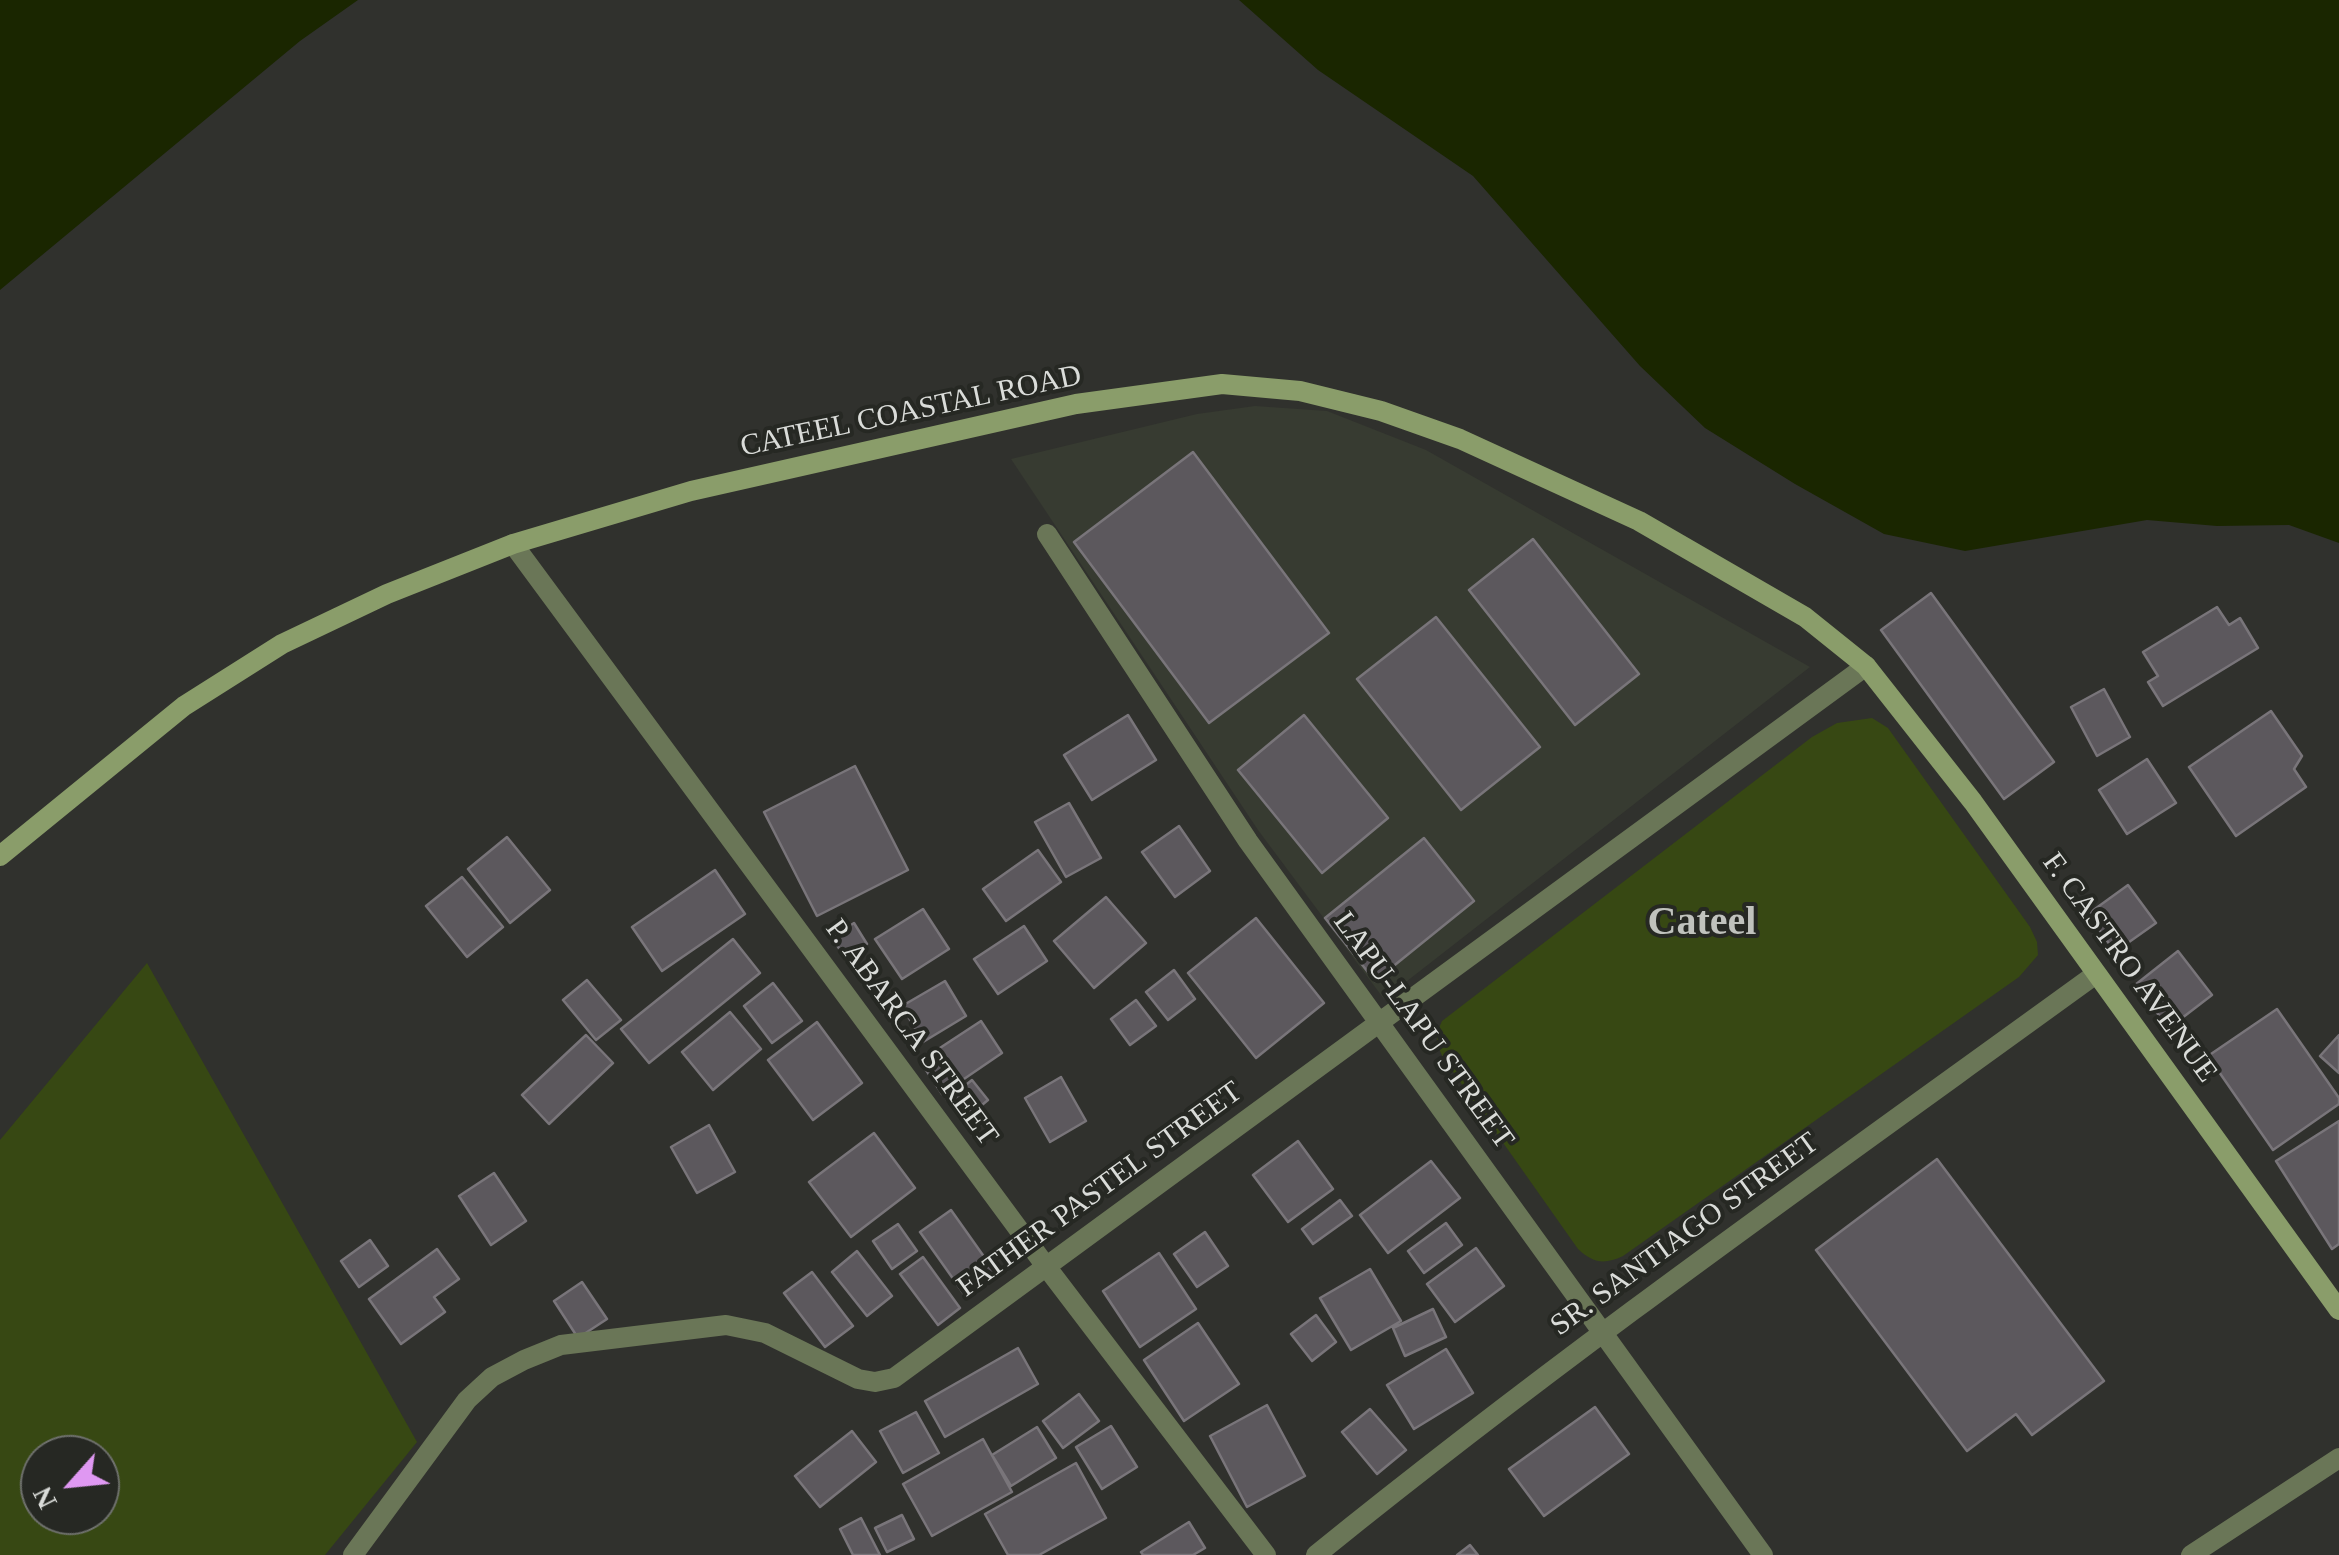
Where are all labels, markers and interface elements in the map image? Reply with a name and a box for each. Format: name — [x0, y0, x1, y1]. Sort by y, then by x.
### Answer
street label: CATEEL COASTAL ROAD — [737, 358, 1085, 466]
street label: F. CASTRO AVENUE — [2034, 846, 2224, 1090]
district label: Cateel — [1648, 900, 1756, 948]
street label: LAPU-LAPU STREET — [1325, 905, 1521, 1157]
street label: P. ABARCA STREET — [817, 913, 1005, 1153]
street label: FATHER PASTEL STREET — [951, 1075, 1249, 1305]
street label: SR. SANTIAGO STREET — [1544, 1126, 1826, 1344]
north arrow — [20, 1435, 120, 1535]
text: N — [26, 1482, 63, 1514]

